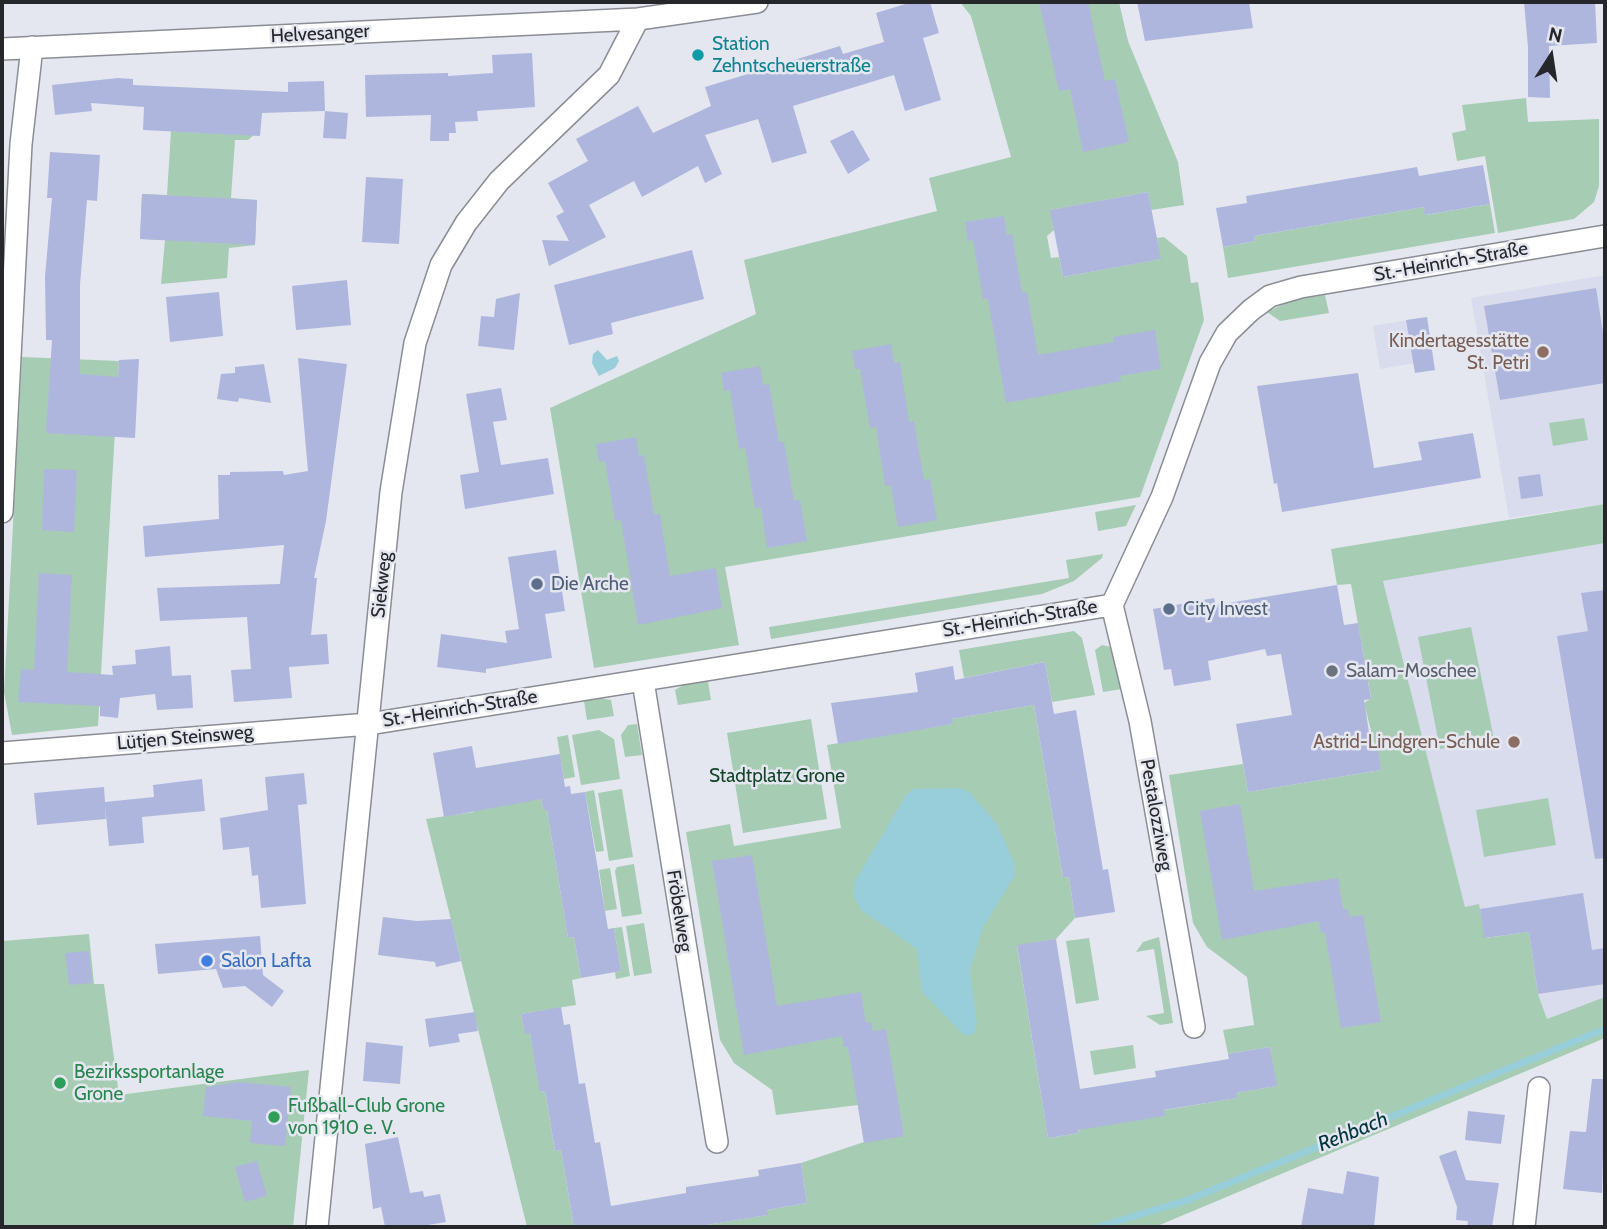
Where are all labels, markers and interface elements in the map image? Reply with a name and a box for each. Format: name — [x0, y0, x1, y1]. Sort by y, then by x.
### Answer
street label: Helvesanger — [270, 20, 370, 48]
north arrow — [1516, 21, 1586, 91]
text: N — [1547, 22, 1564, 48]
place label: Station Zehntscheuerstraße — [712, 33, 871, 77]
marker: Station Zehntscheuerstraße — [690, 47, 706, 63]
street label: St.-Heinrich-Straße — [1372, 237, 1530, 287]
place label: Kindertagesstätte St. Petri — [1389, 330, 1529, 374]
marker: Kindertagesstätte St. Petri — [1535, 344, 1551, 360]
street label: Siekweg — [367, 551, 397, 619]
place label: Die Arche — [551, 573, 629, 595]
marker: Die Arche — [529, 576, 545, 592]
street label: St.-Heinrich-Straße — [941, 596, 1099, 642]
place label: City Invest — [1183, 598, 1268, 620]
marker: City Invest — [1161, 601, 1177, 617]
place label: Salam-Moschee — [1346, 660, 1476, 682]
marker: Salam-Moschee — [1324, 663, 1340, 679]
street label: St.-Heinrich-Straße — [381, 686, 539, 732]
street label: Lütjen Steinsweg — [116, 721, 254, 755]
place label: Astrid-Lindgren-Schule — [1313, 731, 1500, 753]
marker: Astrid-Lindgren-Schule — [1506, 734, 1522, 750]
street label: Pestalozziweg — [1135, 757, 1177, 873]
park label: Stadtplatz Grone — [709, 765, 845, 787]
street label: Fröbelweg — [661, 868, 697, 954]
place label: Salon Lafta — [221, 950, 311, 972]
marker: Salon Lafta — [199, 953, 215, 969]
place label: Bezirkssportanlage Grone — [74, 1061, 224, 1105]
marker: Bezirkssportanlage Grone — [52, 1075, 68, 1091]
place label: Fußball-Club Grone von 1910 e. V. — [288, 1095, 445, 1139]
water label: Rehbach — [1314, 1107, 1392, 1157]
marker: Fußball-Club Grone von 1910 e. V. — [266, 1109, 282, 1125]

